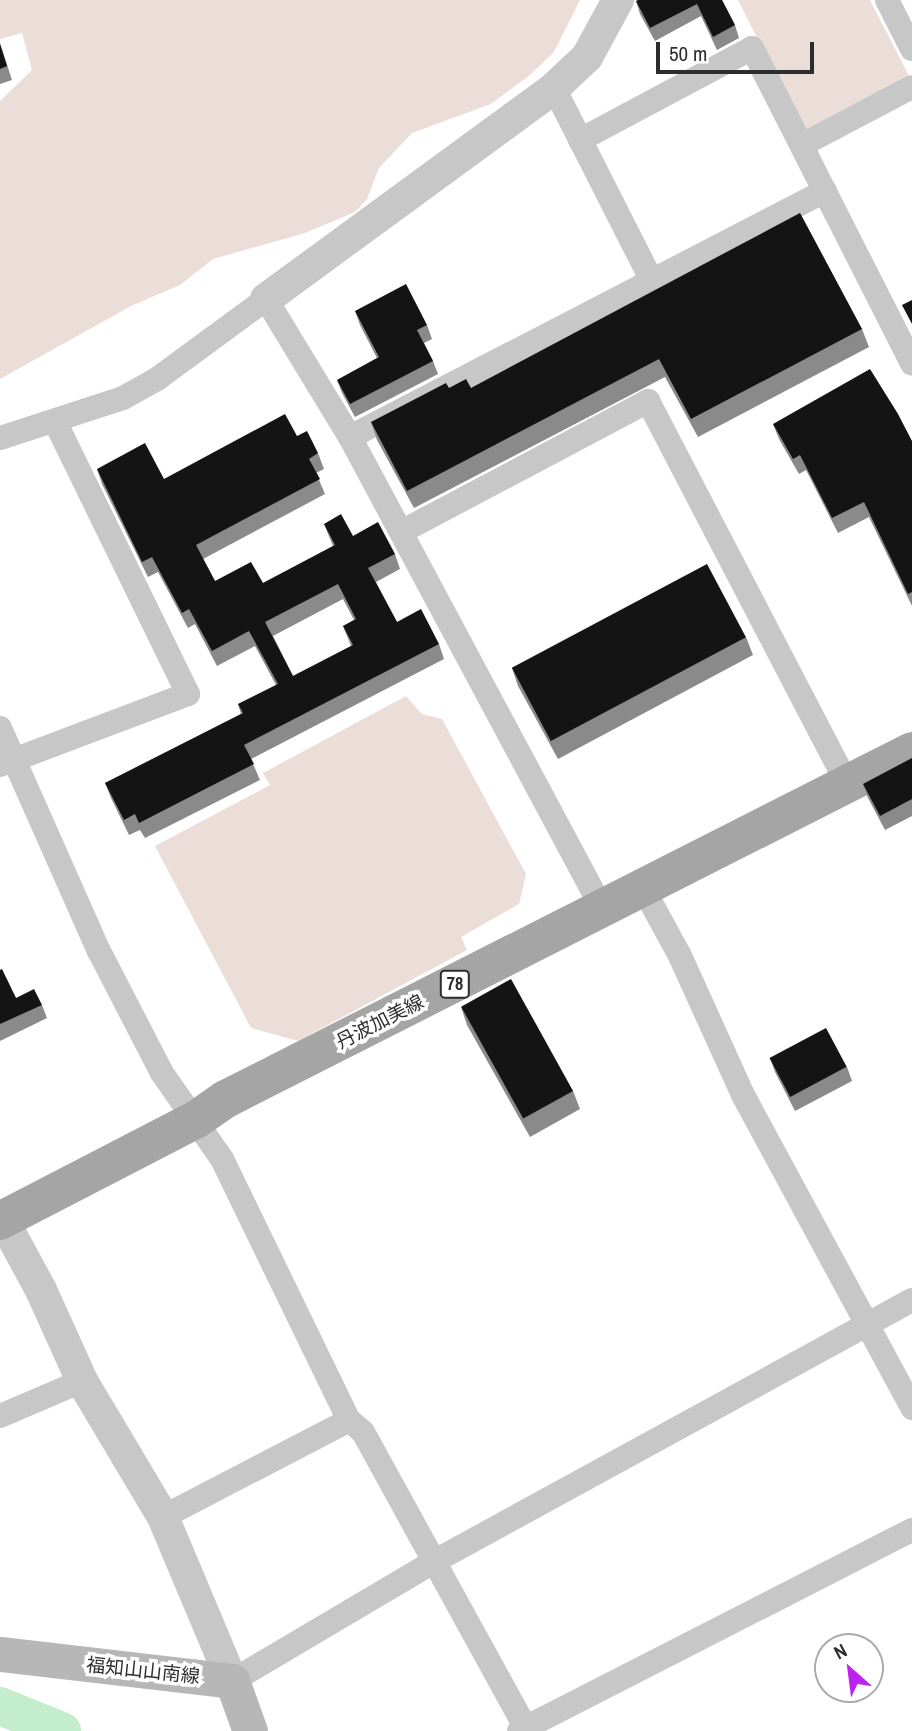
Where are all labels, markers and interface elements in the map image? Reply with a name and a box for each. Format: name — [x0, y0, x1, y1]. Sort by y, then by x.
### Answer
scale bar — [660, 28, 818, 72]
text: 50 m — [669, 39, 707, 68]
road number: 78 — [439, 970, 471, 999]
street label: 丹波加美線 — [333, 990, 427, 1054]
north arrow — [814, 1633, 884, 1703]
text: N — [829, 1637, 851, 1665]
street label: 福知山山南線 — [85, 1654, 201, 1688]

